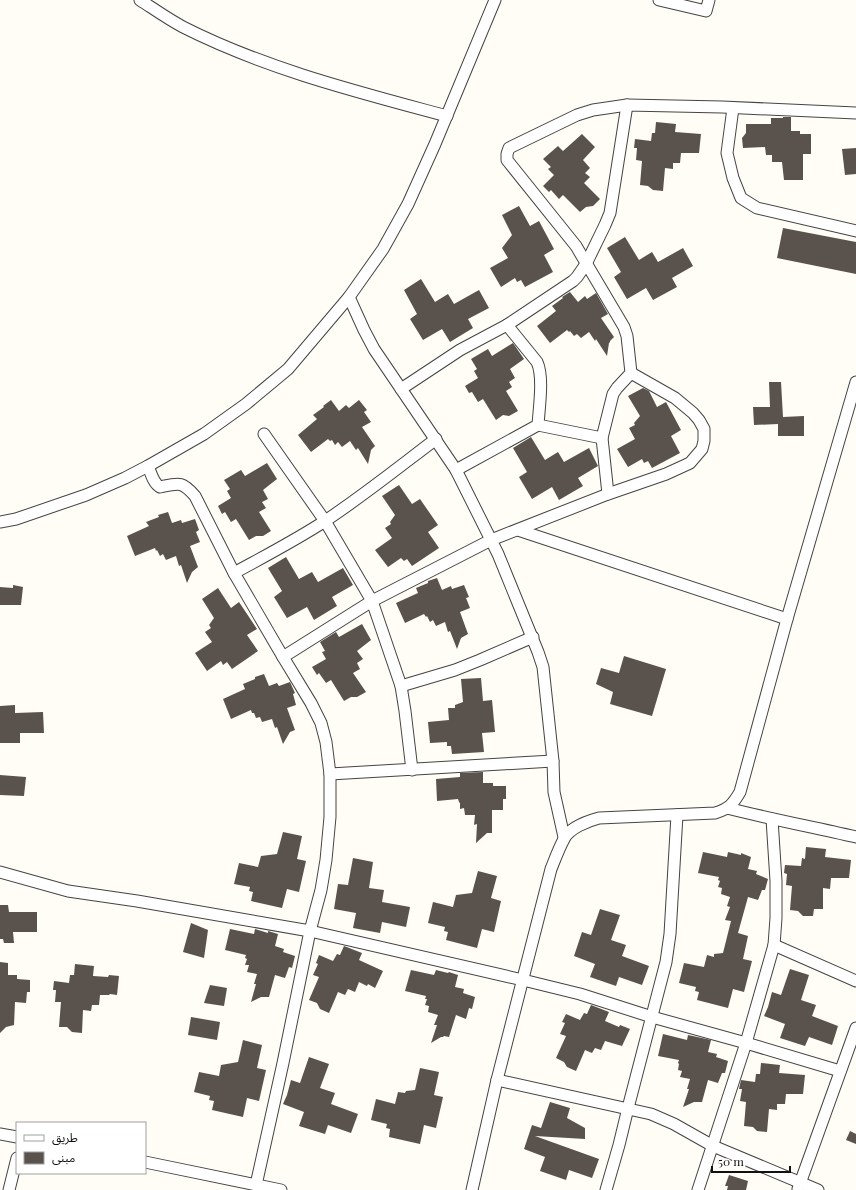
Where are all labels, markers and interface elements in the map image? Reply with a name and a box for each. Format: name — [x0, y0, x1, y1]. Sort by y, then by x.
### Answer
legend — [16, 1122, 146, 1174]
text: طريق — [52, 1129, 78, 1146]
scale bar — [712, 1148, 790, 1174]
text: مبنى — [52, 1149, 75, 1165]
text: 50 m — [718, 1153, 744, 1169]

